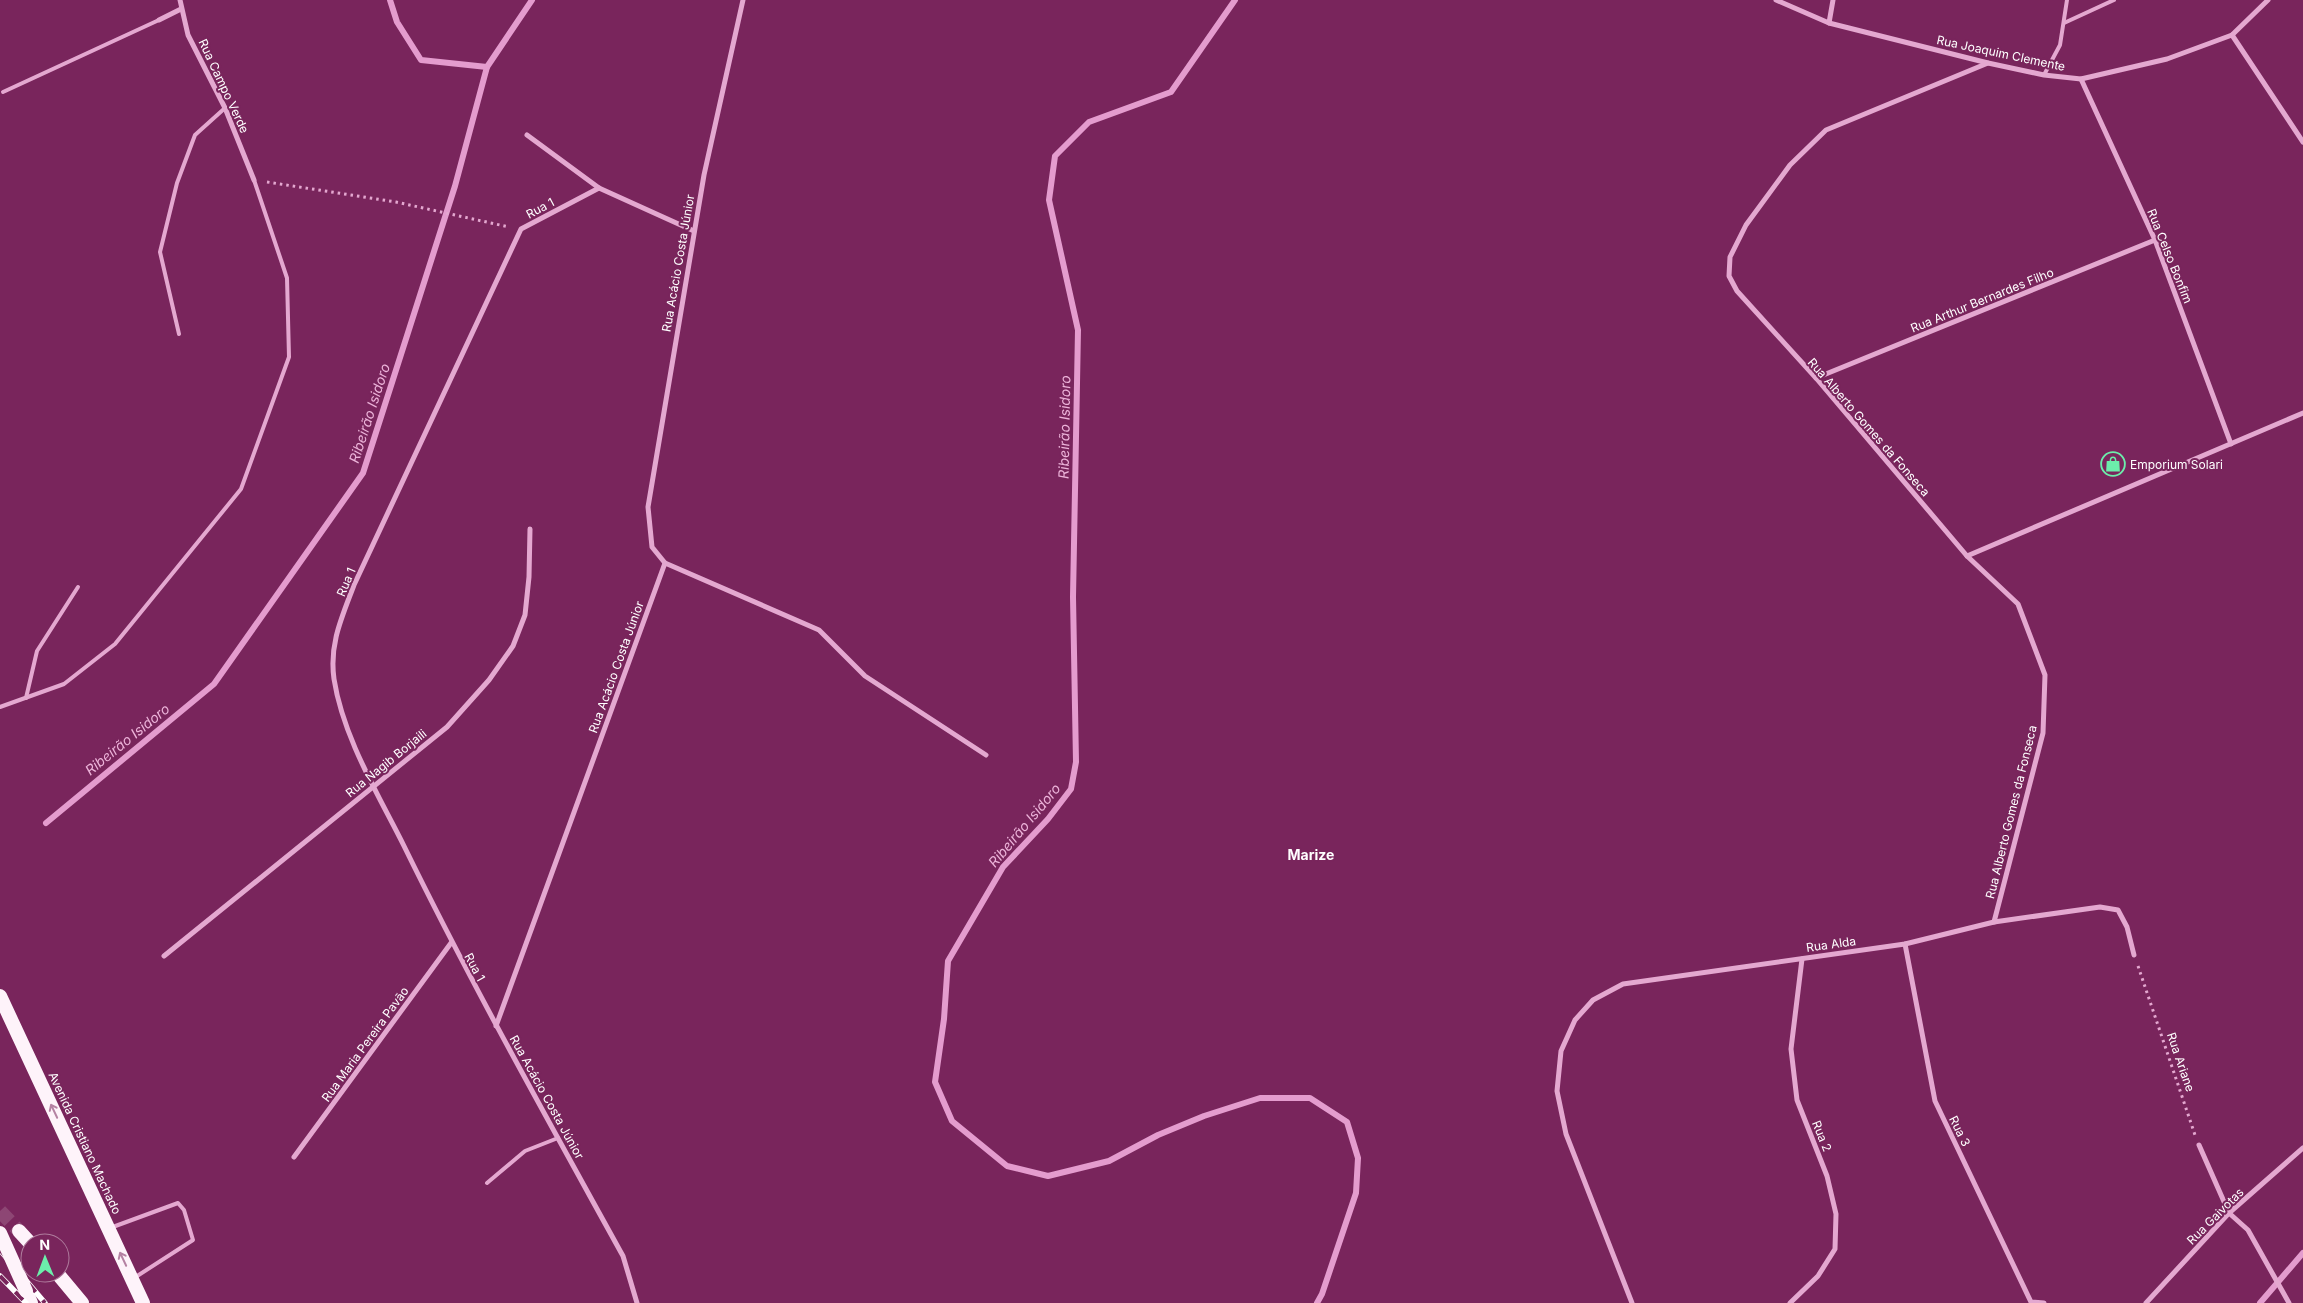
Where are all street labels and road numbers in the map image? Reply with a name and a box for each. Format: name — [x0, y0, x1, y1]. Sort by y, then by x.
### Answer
street label: Rua Joaquim Clemente — [1935, 32, 2067, 74]
street label: Rua Campo Verde — [196, 37, 252, 135]
street label: Rua Acácio Costa Júnior — [659, 193, 698, 333]
street label: Rua 1 — [523, 194, 557, 222]
street label: Rua Celso Bonfim — [2144, 207, 2196, 305]
street label: Rua Arthur Bernardes Filho — [1908, 264, 2056, 336]
street label: Rua Alberto Gomes da Fonseca — [1805, 355, 1933, 499]
street label: Rua 1 — [333, 565, 359, 599]
street label: Rua Acácio Costa Júnior — [585, 599, 647, 735]
street label: Rua Alberto Gomes da Fonseca — [1982, 724, 2040, 900]
street label: Rua Nagib Borjaili — [342, 726, 430, 800]
street label: Rua Alda — [1805, 933, 1857, 955]
street label: Rua 1 — [461, 950, 489, 984]
street label: Rua Maria Pereira Pavão — [318, 984, 412, 1104]
street label: Rua Ariane — [2164, 1030, 2198, 1094]
street label: Rua Acácio Costa Júnior — [507, 1032, 588, 1162]
street label: Avenida Cristiano Machado — [45, 1070, 125, 1216]
street label: Rua 3 — [1946, 1113, 1974, 1149]
street label: Rua 2 — [1809, 1118, 1835, 1154]
street label: Rua Gaivotas — [2183, 1184, 2247, 1248]

